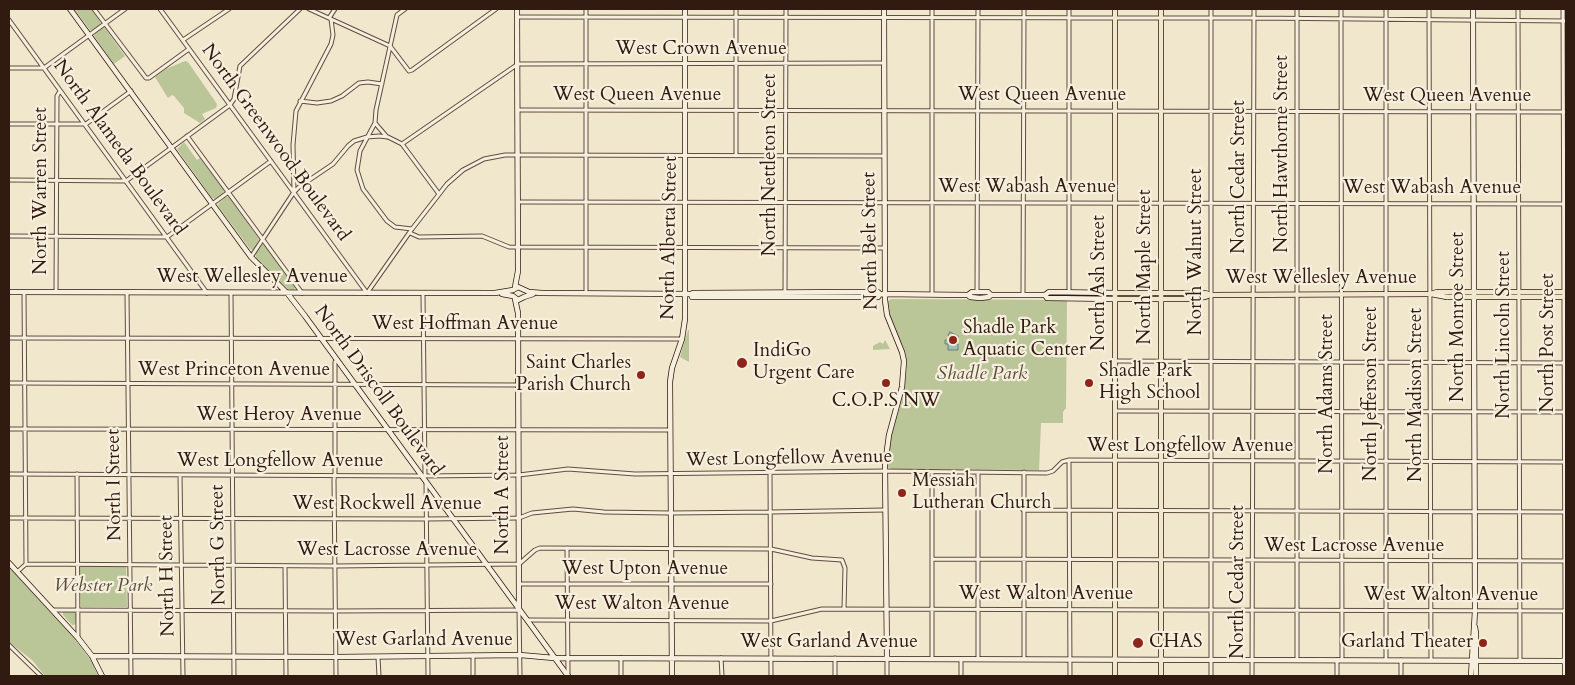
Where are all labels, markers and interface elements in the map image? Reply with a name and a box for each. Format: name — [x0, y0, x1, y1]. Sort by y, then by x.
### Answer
street label: West Crown Avenue — [615, 39, 787, 61]
street label: North Greenwood Boulevard — [196, 40, 354, 246]
street label: North Hawthorne Street — [1272, 55, 1294, 253]
street label: North Alameda Boulevard — [48, 56, 190, 240]
street label: North Nettleton Street — [760, 73, 782, 257]
street label: West Queen Avenue — [553, 85, 721, 107]
street label: West Queen Avenue — [958, 85, 1126, 107]
street label: West Queen Avenue — [1363, 86, 1531, 108]
street label: North Cedar Street — [1229, 100, 1251, 254]
street label: North Warren Street — [31, 107, 53, 275]
street label: North Alberta Street — [657, 156, 683, 320]
street label: North Walnut Street — [1186, 168, 1208, 336]
street label: North Belt Street — [858, 172, 884, 310]
street label: West Wabash Avenue — [938, 177, 1116, 199]
street label: West Wabash Avenue — [1343, 178, 1521, 200]
street label: North Maple Street — [1135, 189, 1157, 345]
street label: North Ash Street — [1089, 215, 1111, 351]
street label: North Monroe Street — [1448, 232, 1470, 402]
street label: North Lincoln Street — [1494, 251, 1516, 419]
street label: West Wellesley Avenue — [156, 267, 348, 289]
street label: West Wellesley Avenue — [1225, 268, 1417, 290]
street label: North Post Street — [1538, 273, 1560, 413]
street label: North Driscoll Boulevard — [309, 302, 447, 480]
street label: North Jefferson Street — [1361, 306, 1383, 482]
street label: North Madison Street — [1406, 308, 1428, 482]
street label: West Hoffman Avenue — [372, 314, 558, 336]
street label: North Adams Street — [1317, 314, 1339, 474]
place label: Shadle Park Aquatic Center — [963, 318, 1086, 362]
marker: Shadle Park Aquatic Center — [947, 334, 959, 346]
place label: IndiGo Urgent Care — [753, 341, 855, 385]
place label: Saint Charles Parish Church — [516, 353, 631, 397]
marker: IndiGo Urgent Care — [735, 356, 749, 370]
street label: West Princeton Avenue — [138, 360, 330, 382]
place label: Shadle Park High School — [1099, 361, 1200, 405]
park label: Shadle Park — [937, 364, 1027, 386]
marker: Saint Charles Parish Church — [635, 369, 647, 381]
marker: C.O.P.S NW — [880, 377, 892, 389]
marker: Shadle Park High School — [1083, 377, 1095, 389]
place label: C.O.P.S NW — [832, 391, 940, 413]
street label: West Heroy Avenue — [196, 405, 362, 427]
street label: North I Street — [103, 429, 127, 541]
street label: North A Street — [493, 435, 515, 555]
street label: West Longfellow Avenue — [1087, 436, 1293, 458]
street label: West Longfellow Avenue — [686, 446, 892, 472]
street label: West Longfellow Avenue — [177, 451, 383, 473]
place label: Messiah Lutheran Church — [912, 471, 1051, 515]
street label: North G Street — [207, 484, 231, 606]
marker: Messiah Lutheran Church — [896, 487, 908, 499]
street label: West Rockwell Avenue — [292, 494, 482, 516]
street label: North Cedar Street — [1228, 505, 1250, 659]
street label: North H Street — [156, 515, 180, 637]
street label: West Lacrosse Avenue — [1264, 536, 1444, 558]
street label: West Lacrosse Avenue — [297, 540, 477, 562]
street label: West Upton Avenue — [562, 559, 728, 581]
park label: Webster Park — [54, 576, 152, 598]
street label: West Walton Avenue — [959, 584, 1133, 606]
street label: West Walton Avenue — [1364, 585, 1538, 607]
street label: West Walton Avenue — [555, 594, 729, 616]
street label: West Garland Avenue — [335, 630, 513, 652]
street label: West Garland Avenue — [740, 632, 918, 654]
place label: CHAS — [1149, 632, 1202, 654]
place label: Garland Theater — [1341, 632, 1473, 654]
marker: CHAS — [1131, 636, 1145, 650]
marker: Garland Theater — [1477, 637, 1489, 649]

